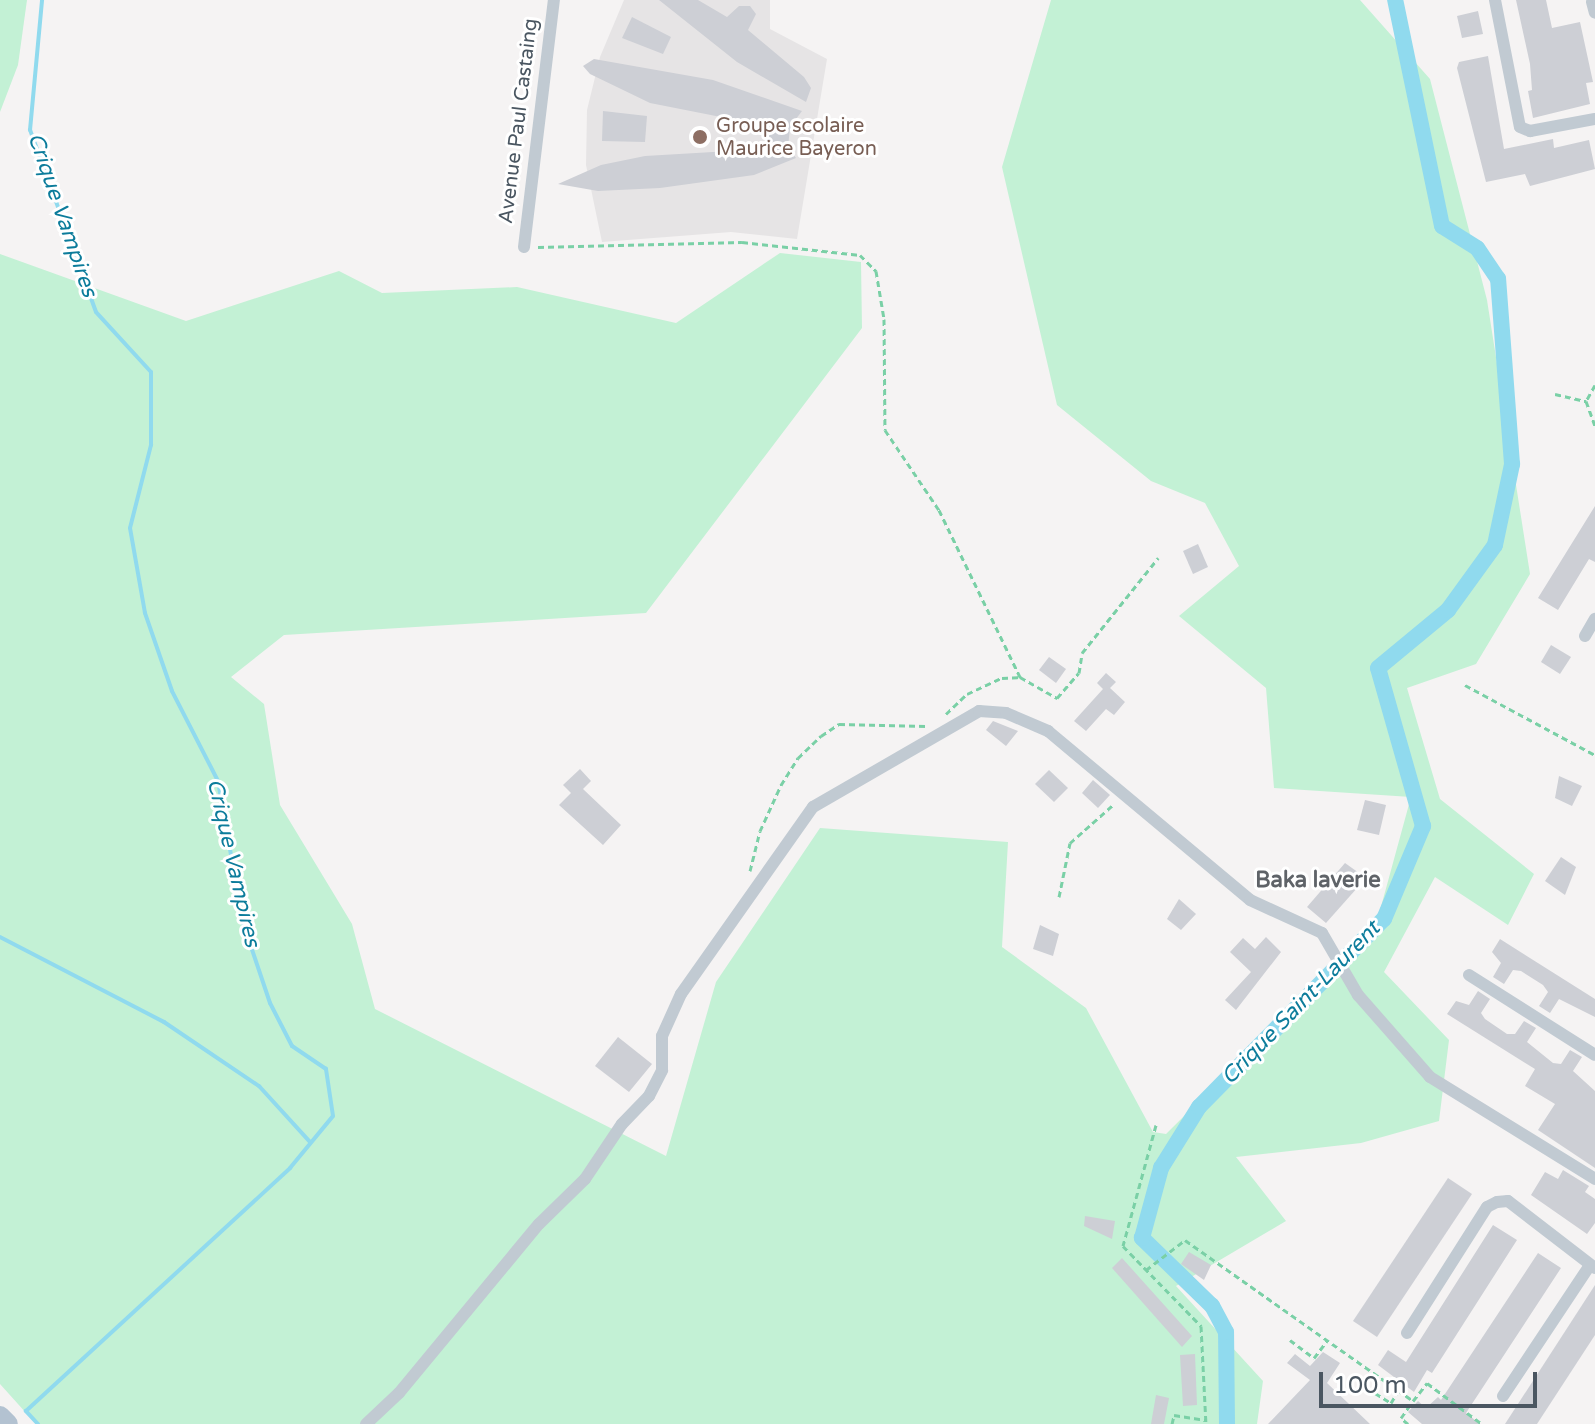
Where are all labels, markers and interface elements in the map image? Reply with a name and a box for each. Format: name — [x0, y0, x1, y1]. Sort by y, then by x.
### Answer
street label: Avenue Paul Castaing — [495, 17, 543, 225]
place label: Groupe scolaire Maurice Bayeron — [716, 114, 877, 161]
marker: Groupe scolaire Maurice Bayeron — [691, 128, 709, 146]
water label: Crique Vampires — [22, 130, 102, 300]
water label: Crique Vampires — [201, 776, 265, 950]
district label: Baka laverie — [1255, 868, 1381, 894]
water label: Crique Saint-Laurent — [1216, 916, 1386, 1090]
scale bar — [1323, 1356, 1541, 1406]
text: 100 m — [1333, 1371, 1407, 1400]

